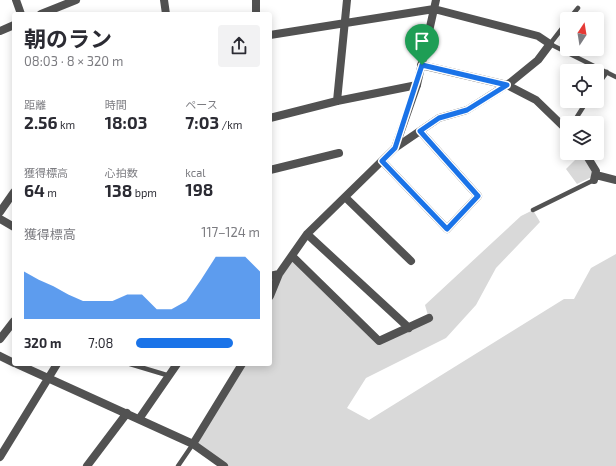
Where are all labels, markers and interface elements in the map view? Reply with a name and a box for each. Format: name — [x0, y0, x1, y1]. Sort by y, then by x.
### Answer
north arrow — [560, 12, 604, 56]
map controls — [560, 12, 604, 160]
pin — [405, 24, 439, 65]
text: 朝のラン — [24, 25, 112, 51]
button: share — [218, 25, 260, 67]
icon: arrive — [411, 30, 433, 52]
text: 08:03 · 8 × 320 m — [24, 53, 123, 69]
button: locate — [560, 64, 604, 108]
text: 距離 — [24, 98, 46, 111]
text: 時間 — [105, 98, 127, 111]
text: ペース — [185, 98, 218, 111]
text: 2.56 — [24, 112, 57, 132]
text: 18:03 — [105, 112, 147, 132]
text: 7:03 — [185, 112, 219, 132]
button: layers — [560, 116, 604, 160]
text: km — [57, 118, 75, 131]
text: /km — [219, 118, 242, 131]
text: 獲得標高 — [24, 166, 68, 179]
text: 心拍数 — [105, 166, 138, 179]
text: kcal — [185, 166, 205, 179]
text: 198 — [185, 179, 213, 199]
text: 64 — [24, 180, 45, 200]
text: 138 — [105, 180, 132, 200]
text: m — [45, 186, 57, 199]
text: bpm — [132, 186, 157, 199]
text: 117–124 m — [201, 224, 260, 240]
text: 獲得標高 — [24, 226, 76, 242]
text: 320 m — [24, 335, 61, 351]
text: 7:08 — [88, 335, 113, 351]

